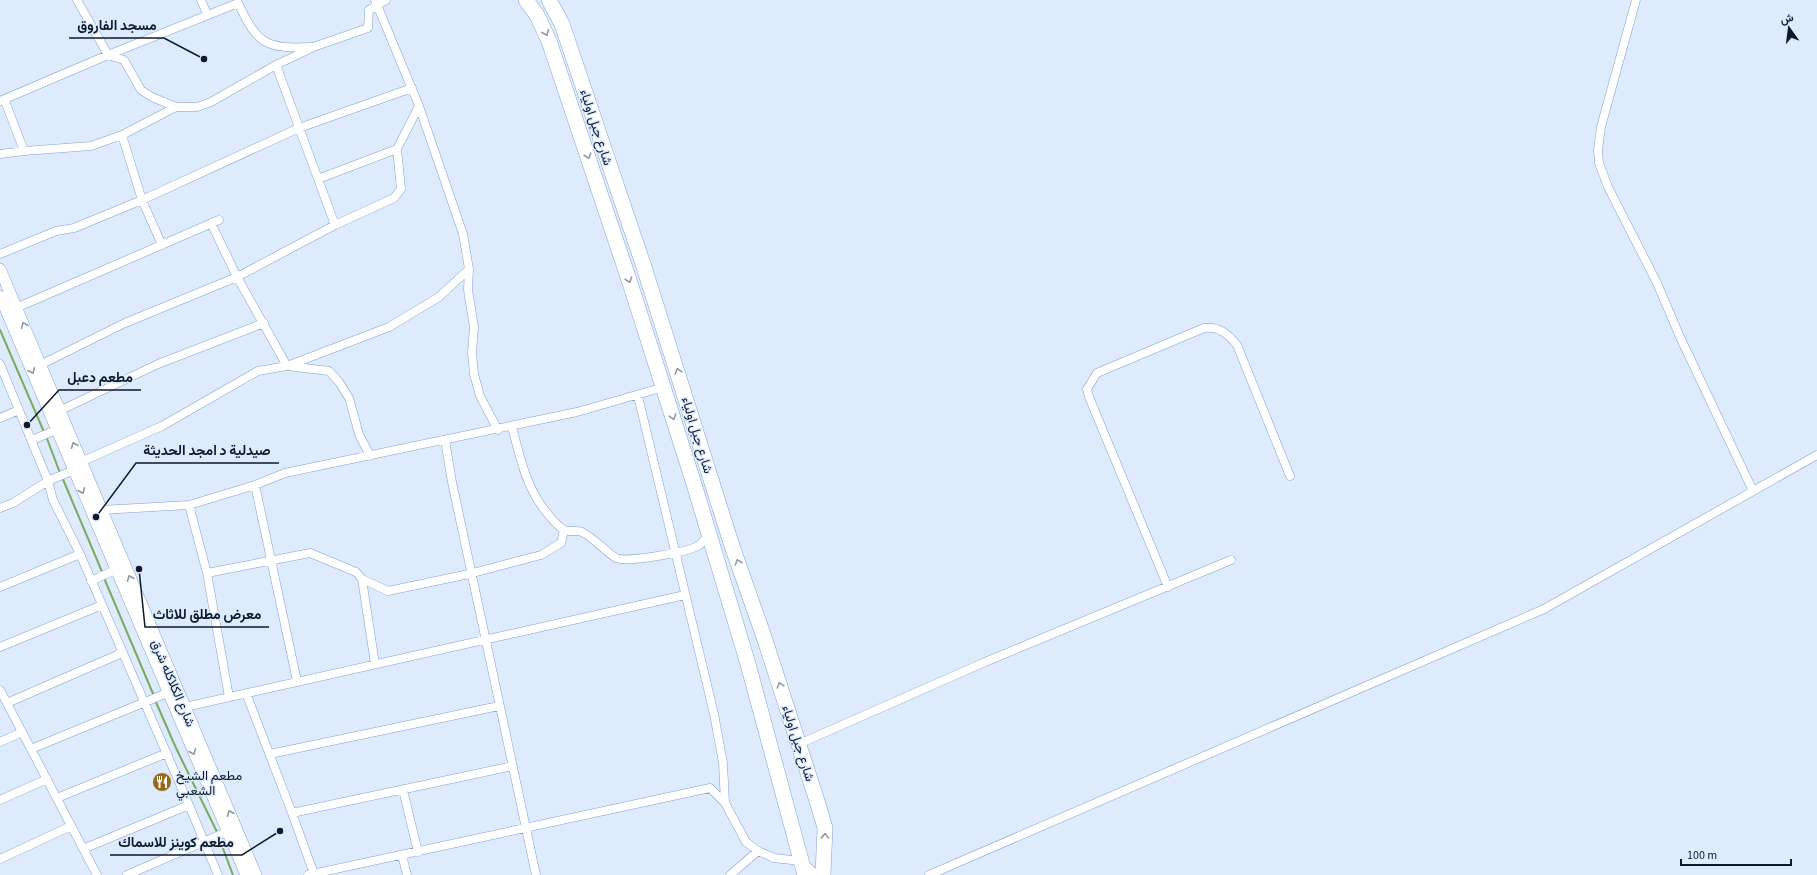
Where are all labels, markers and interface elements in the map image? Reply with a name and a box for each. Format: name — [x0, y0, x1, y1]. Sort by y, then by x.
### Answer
north arrow — [1769, 8, 1809, 48]
text: ش — [1778, 10, 1795, 28]
callout: مسجد الفاروق — [69, 12, 164, 38]
text: مسجد الفاروق — [77, 16, 157, 36]
one-way arrow — [541, 30, 549, 37]
street label: شارع جبل اولياء — [575, 87, 617, 168]
one-way arrow — [583, 153, 592, 160]
one-way arrow — [624, 276, 633, 283]
one-way arrow — [20, 322, 28, 329]
callout: مطعم دعبل — [59, 364, 141, 390]
one-way arrow — [27, 367, 35, 374]
text: مطعم دعبل — [67, 368, 133, 388]
one-way arrow — [675, 368, 683, 375]
street label: شارع جبل اولياء — [677, 395, 717, 476]
one-way arrow — [668, 413, 677, 420]
callout: صيدلية د امجد الحديثة — [136, 437, 279, 463]
text: صيدلية د امجد الحديثة — [143, 441, 271, 461]
one-way arrow — [70, 442, 78, 449]
one-way arrow — [77, 486, 85, 494]
one-way arrow — [734, 559, 742, 566]
one-way arrow — [127, 574, 135, 582]
callout: معرض مطلق للاثاث — [145, 601, 269, 627]
text: معرض مطلق للاثاث — [153, 605, 262, 625]
street label: شارع الكلاكله شرق — [147, 637, 200, 730]
one-way arrow — [776, 682, 785, 689]
street label: شارع جبل اولياء — [777, 703, 819, 784]
one-way arrow — [188, 748, 196, 756]
place label: مطعم الشيخ الشعبي — [176, 767, 242, 801]
restaurant icon: مطعم الشيخ الشعبي — [151, 771, 173, 793]
one-way arrow — [227, 810, 235, 817]
callout: مطعم كوينز للاسماك — [110, 829, 242, 855]
text: مطعم كوينز للاسماك — [118, 833, 234, 853]
one-way arrow — [821, 833, 829, 839]
scale bar — [1681, 841, 1791, 867]
text: 100 m — [1687, 847, 1717, 864]

